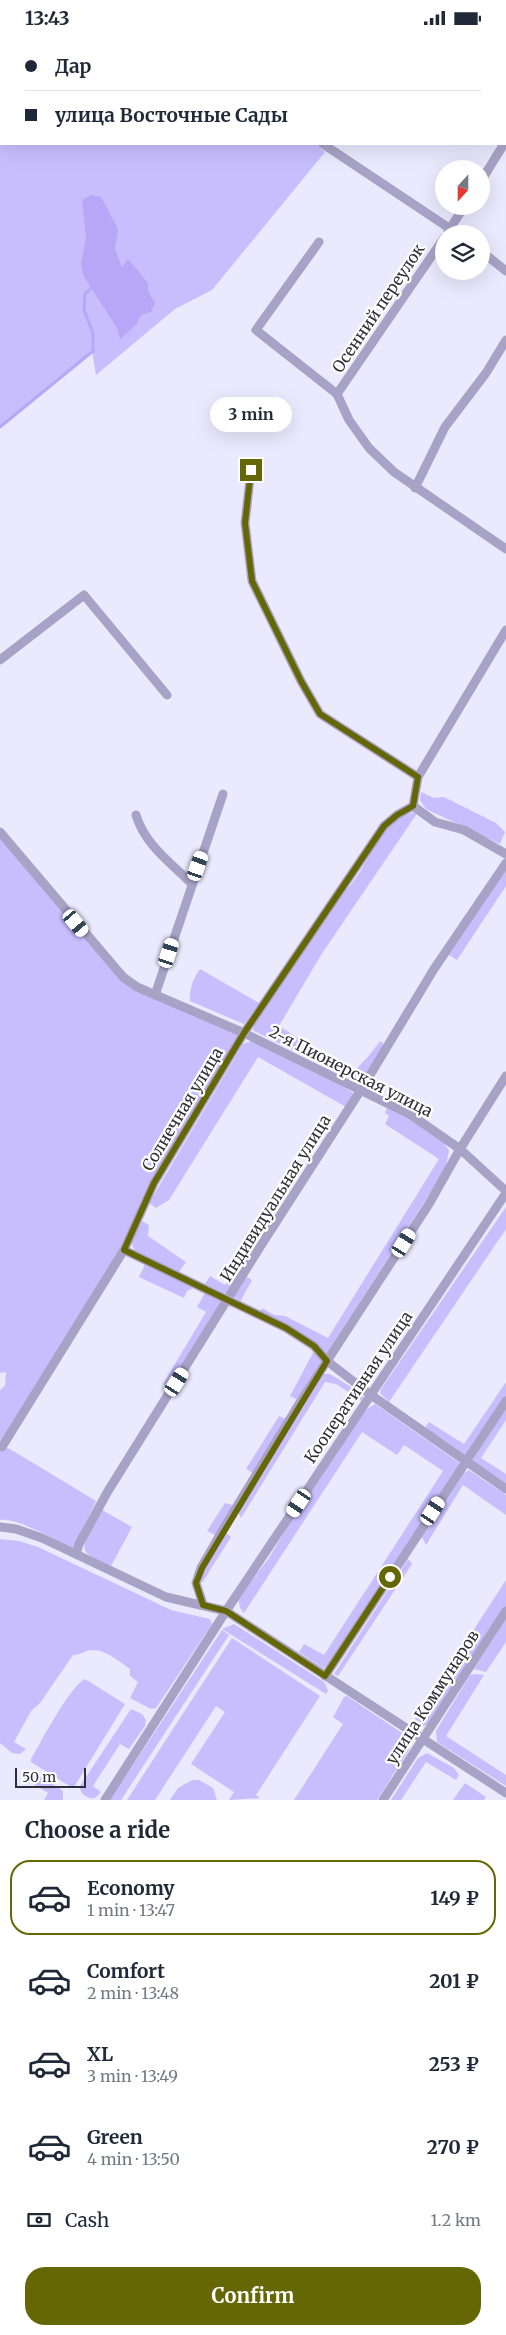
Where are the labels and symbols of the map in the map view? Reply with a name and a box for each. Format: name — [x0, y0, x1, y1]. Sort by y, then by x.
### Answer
north arrow — [435, 160, 490, 215]
street label: Осенний переулок — [327, 240, 429, 376]
callout: 3 min — [210, 397, 292, 433]
route end — [240, 459, 262, 481]
car — [186, 849, 209, 883]
car — [60, 907, 91, 939]
car — [157, 936, 180, 970]
street label: 2-я Пионерская улица — [266, 1021, 437, 1121]
street label: Солнечная улица — [137, 1043, 227, 1174]
street label: Индивидуальная улица — [215, 1110, 335, 1285]
car — [389, 1226, 418, 1260]
street label: Кооперативная улица — [300, 1307, 417, 1467]
car — [162, 1365, 191, 1399]
car — [284, 1486, 313, 1520]
car — [418, 1494, 447, 1528]
route start — [379, 1566, 401, 1588]
street label: улица Коммунаров — [381, 1626, 483, 1768]
scale bar — [15, 1765, 86, 1788]

